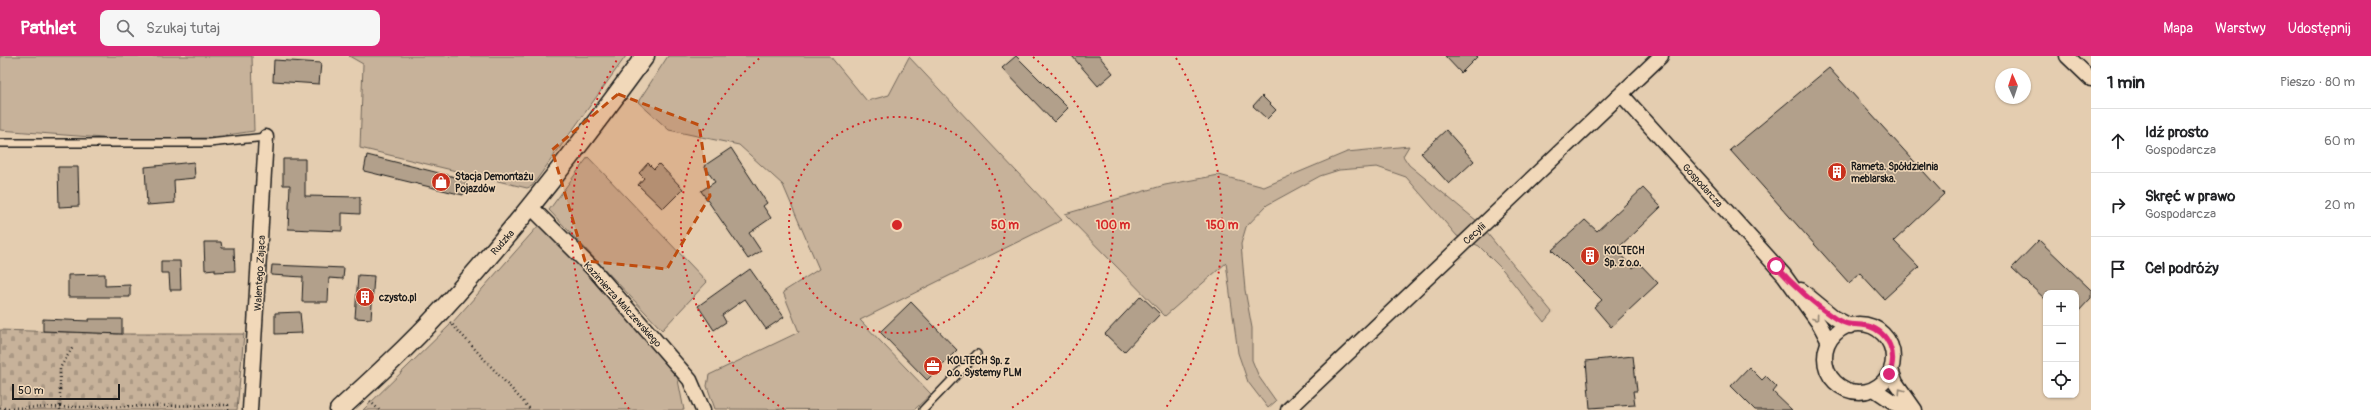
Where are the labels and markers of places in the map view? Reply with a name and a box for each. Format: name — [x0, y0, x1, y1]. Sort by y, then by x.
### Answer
building icon: Rameta. Spółdzielnia meblarska. — [1826, 161, 1848, 183]
place label: Rameta. Spółdzielnia meblarska. — [1851, 161, 1938, 185]
shop icon: Stacja Demontażu Pojazdów — [430, 171, 452, 193]
place label: Stacja Demontażu Pojazdów — [455, 171, 533, 195]
centre of rings — [890, 218, 904, 232]
building icon: KOLTECH Sp. z o.o. — [1579, 245, 1601, 267]
place label: KOLTECH Sp. z o.o. — [1604, 245, 1645, 269]
building icon: czysto.pl — [354, 286, 376, 308]
place label: czysto.pl — [378, 292, 417, 304]
office icon: KOLTECH Sp. z o.o. Systemy PLM — [922, 355, 944, 377]
place label: KOLTECH Sp. z o.o. Systemy PLM — [946, 355, 1021, 379]

